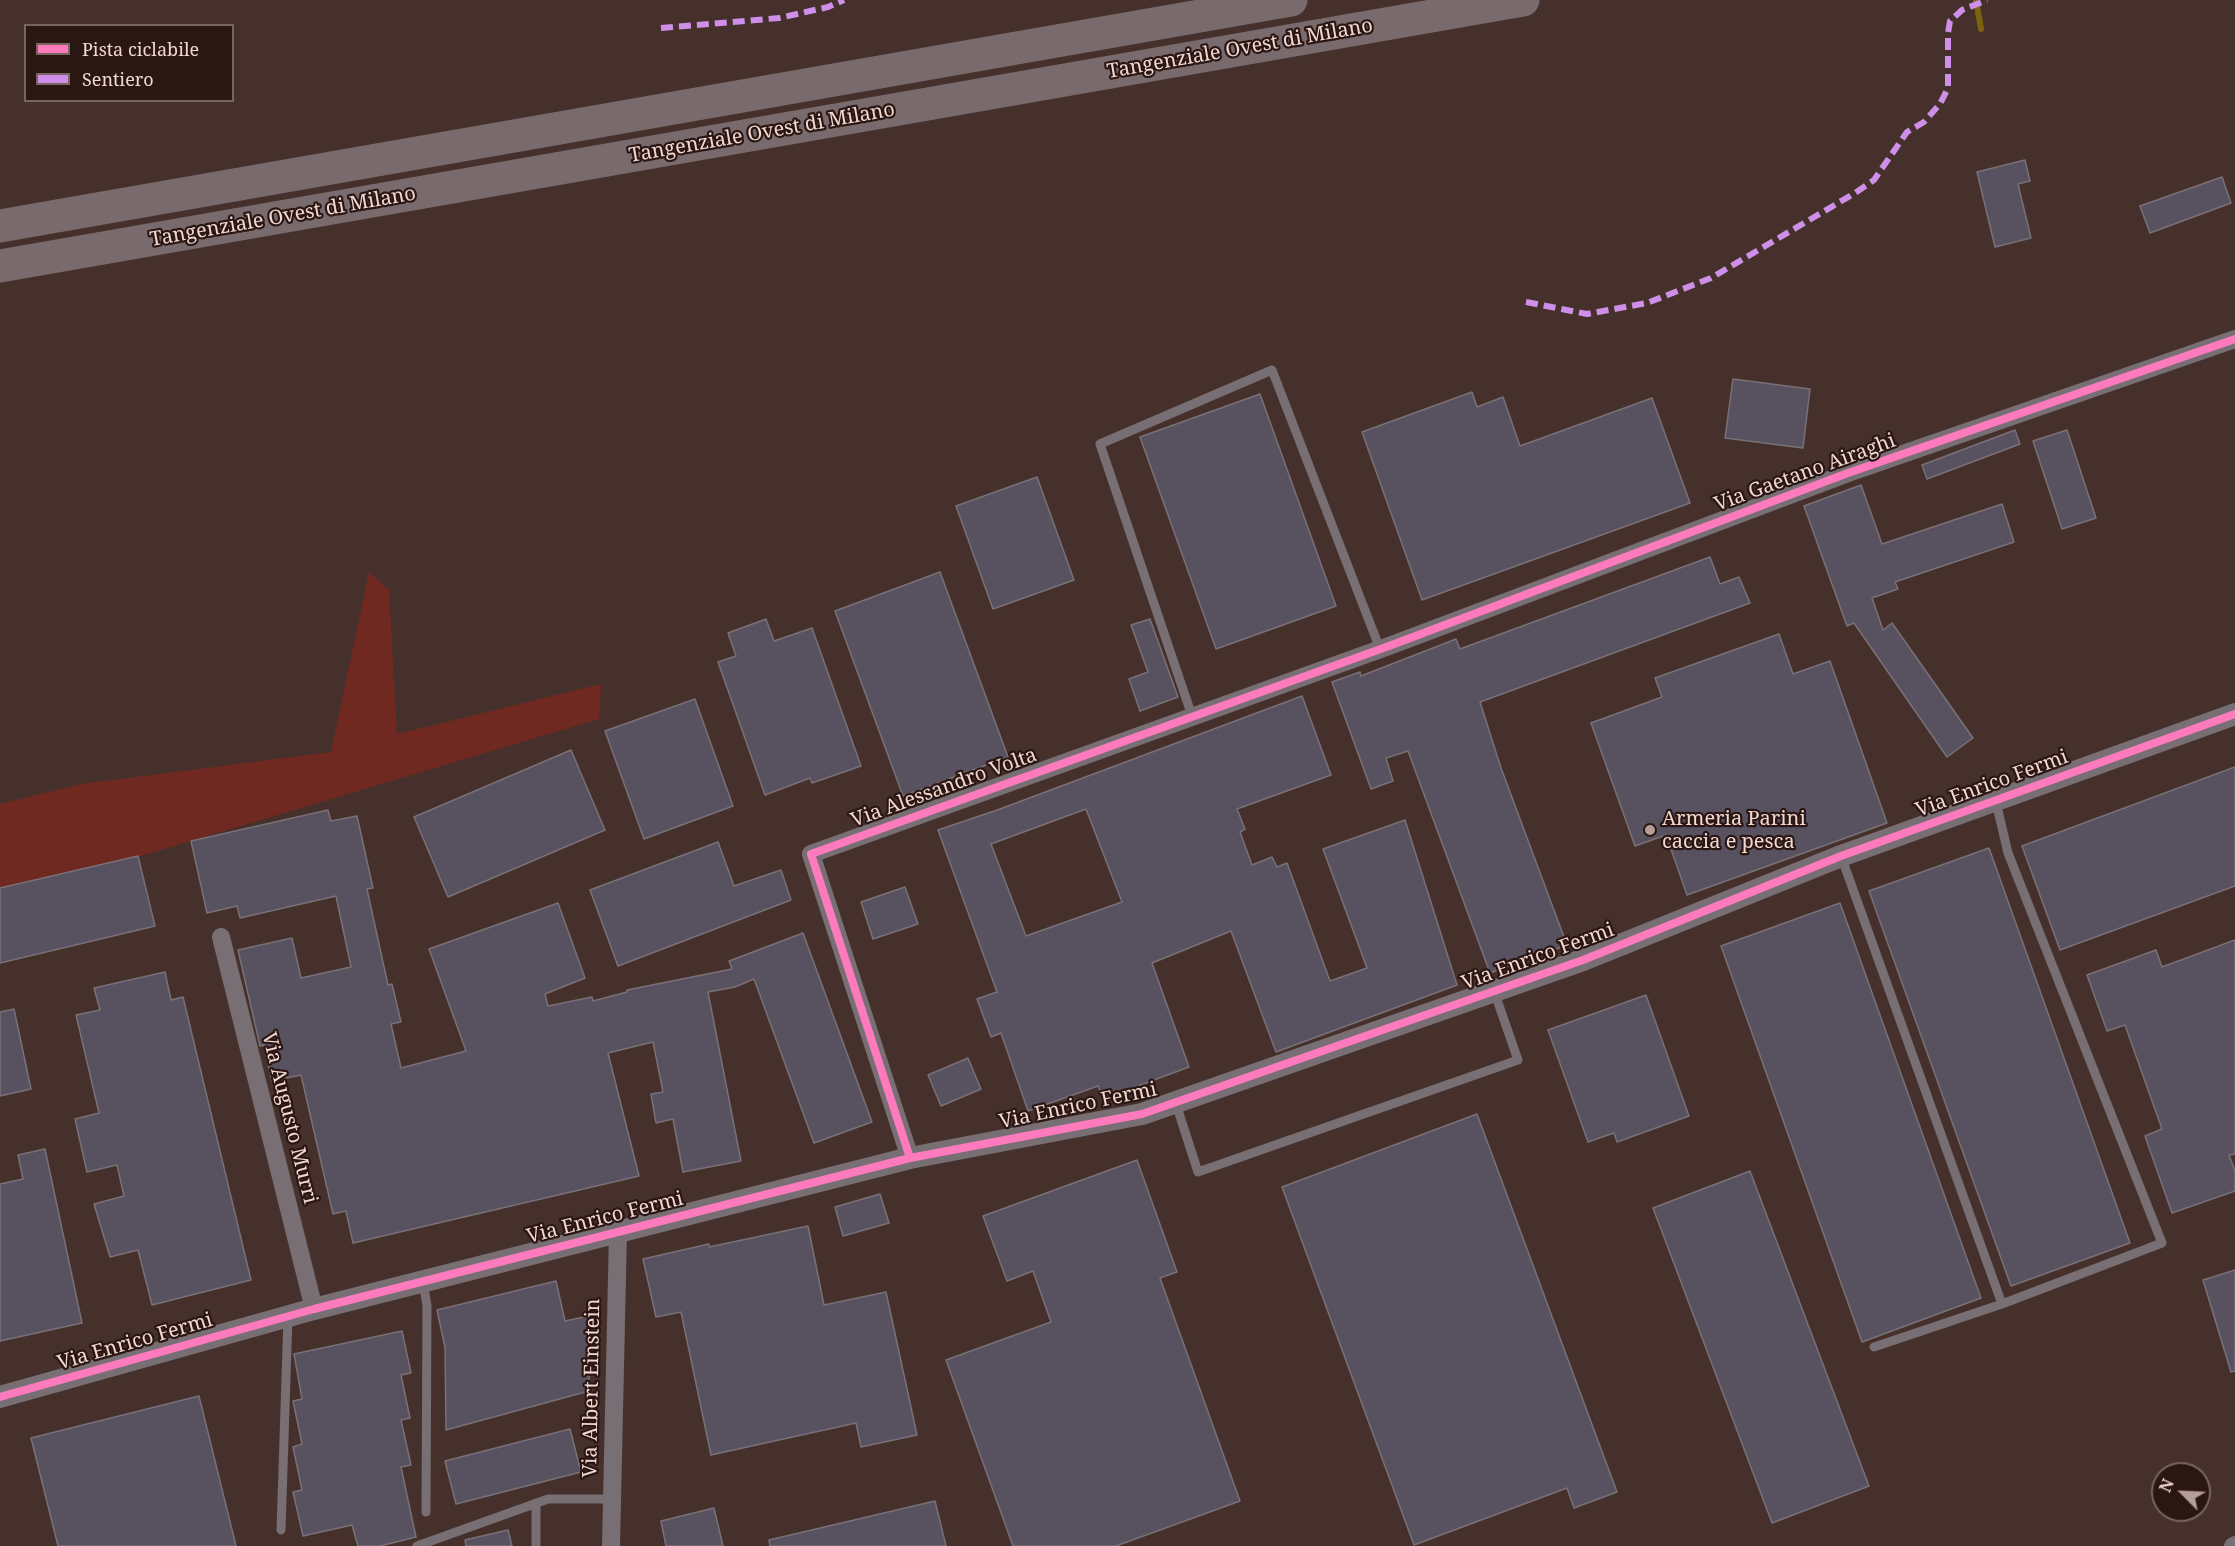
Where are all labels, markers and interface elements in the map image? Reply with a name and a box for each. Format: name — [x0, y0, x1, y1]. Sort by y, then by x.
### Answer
street label: Tangenziale Ovest di Milano — [1105, 14, 1375, 84]
legend — [24, 24, 234, 102]
text: Pista ciclabile — [82, 37, 199, 61]
text: Sentiero — [82, 67, 154, 91]
street label: Tangenziale Ovest di Milano — [627, 98, 897, 168]
street label: Tangenziale Ovest di Milano — [148, 182, 418, 252]
street label: Via Gaetano Airaghi — [1711, 429, 1899, 517]
street label: Via Alessandro Volta — [848, 743, 1040, 833]
street label: Via Enrico Fermi — [1912, 745, 2072, 823]
place label: Armeria Parini caccia e pesca — [1662, 807, 1806, 854]
marker: Armeria Parini caccia e pesca — [1643, 823, 1657, 837]
street label: Via Enrico Fermi — [1458, 918, 1618, 996]
street label: Via Augusto Murri — [256, 1030, 322, 1206]
street label: Via Enrico Fermi — [997, 1078, 1159, 1134]
street label: Via Enrico Fermi — [524, 1187, 686, 1249]
street label: Via Albert Einstein — [578, 1298, 606, 1478]
street label: Via Enrico Fermi — [55, 1308, 215, 1376]
north arrow — [2151, 1462, 2211, 1522]
text: N — [2154, 1475, 2179, 1496]

